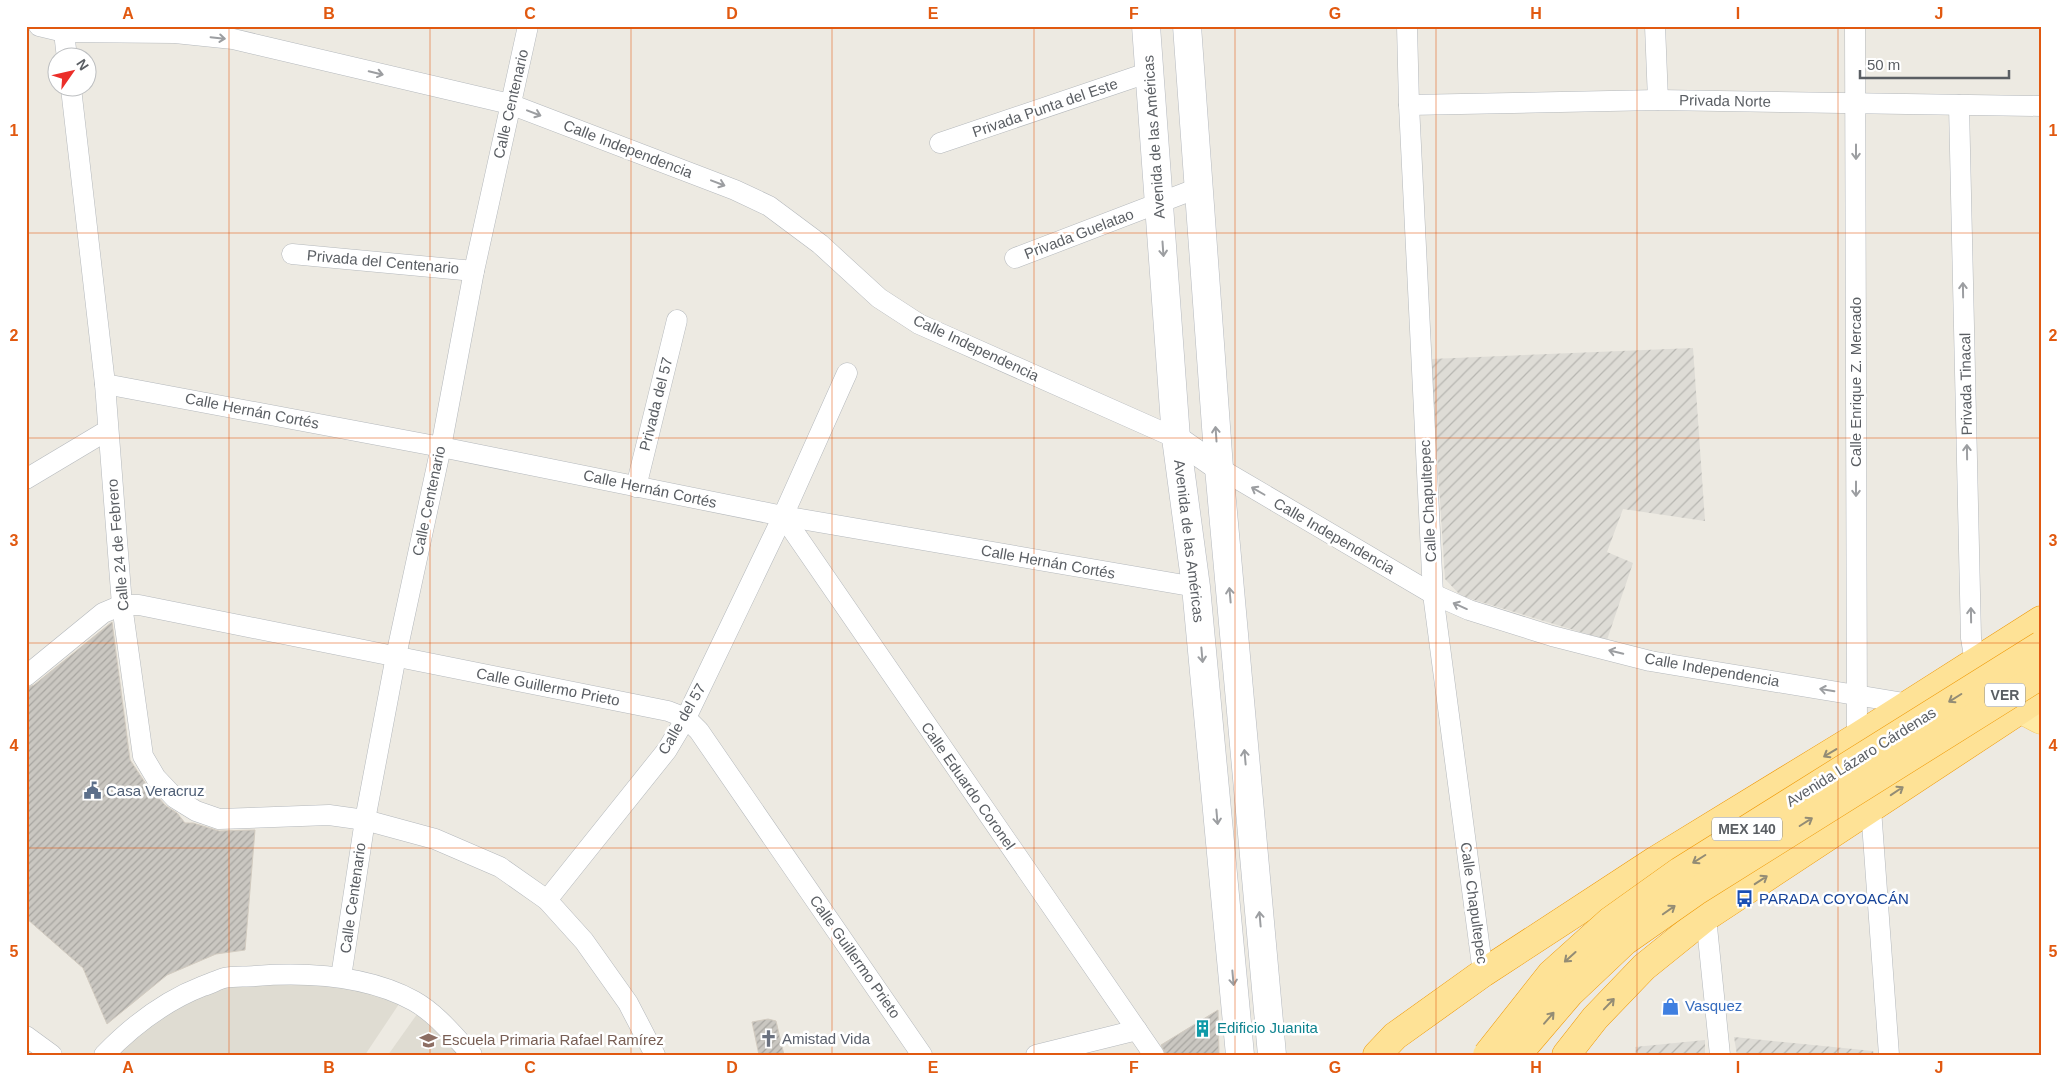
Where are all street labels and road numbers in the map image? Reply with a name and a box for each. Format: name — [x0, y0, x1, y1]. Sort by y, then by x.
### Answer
street label: Calle Centenario — [490, 48, 531, 160]
street label: Avenida de las Américas — [1139, 55, 1168, 219]
street label: Privada Punta del Este — [970, 75, 1120, 140]
street label: Privada Norte — [1679, 91, 1771, 110]
street label: Calle Independencia — [561, 116, 696, 181]
street label: Privada Guelatao — [1022, 205, 1136, 262]
street label: Privada del Centenario — [306, 246, 460, 277]
street label: Calle Enrique Z. Mercado — [1847, 297, 1864, 467]
street label: Calle Independencia — [911, 311, 1042, 384]
street label: Privada Tinacal — [1956, 333, 1975, 435]
street label: Privada del 57 — [636, 355, 675, 452]
street label: Calle Hernán Cortés — [184, 389, 320, 432]
street label: Calle Chapultepec — [1416, 439, 1439, 563]
street label: Calle Centenario — [409, 444, 448, 557]
street label: Avenida de las Américas — [1171, 459, 1208, 623]
street label: Calle Hernán Cortés — [582, 466, 718, 511]
street label: Calle 24 de Febrero — [103, 478, 132, 612]
street label: Calle Independencia — [1271, 494, 1398, 577]
street label: Calle Hernán Cortés — [980, 541, 1116, 582]
street label: Calle Independencia — [1643, 649, 1782, 690]
street label: Calle Guillermo Prieto — [475, 664, 621, 709]
street label: Calle del 57 — [654, 680, 709, 757]
road number: VER — [1985, 684, 2025, 706]
street label: Avenida Lázaro Cárdenas — [1783, 703, 1939, 810]
street label: Calle Eduardo Coronel — [918, 719, 1019, 853]
road number: MEX 140 — [1712, 818, 1782, 841]
street label: Calle Centenario — [336, 841, 369, 954]
street label: Calle Chapultepec — [1458, 841, 1492, 965]
street label: Calle Guillermo Prieto — [807, 892, 904, 1021]

